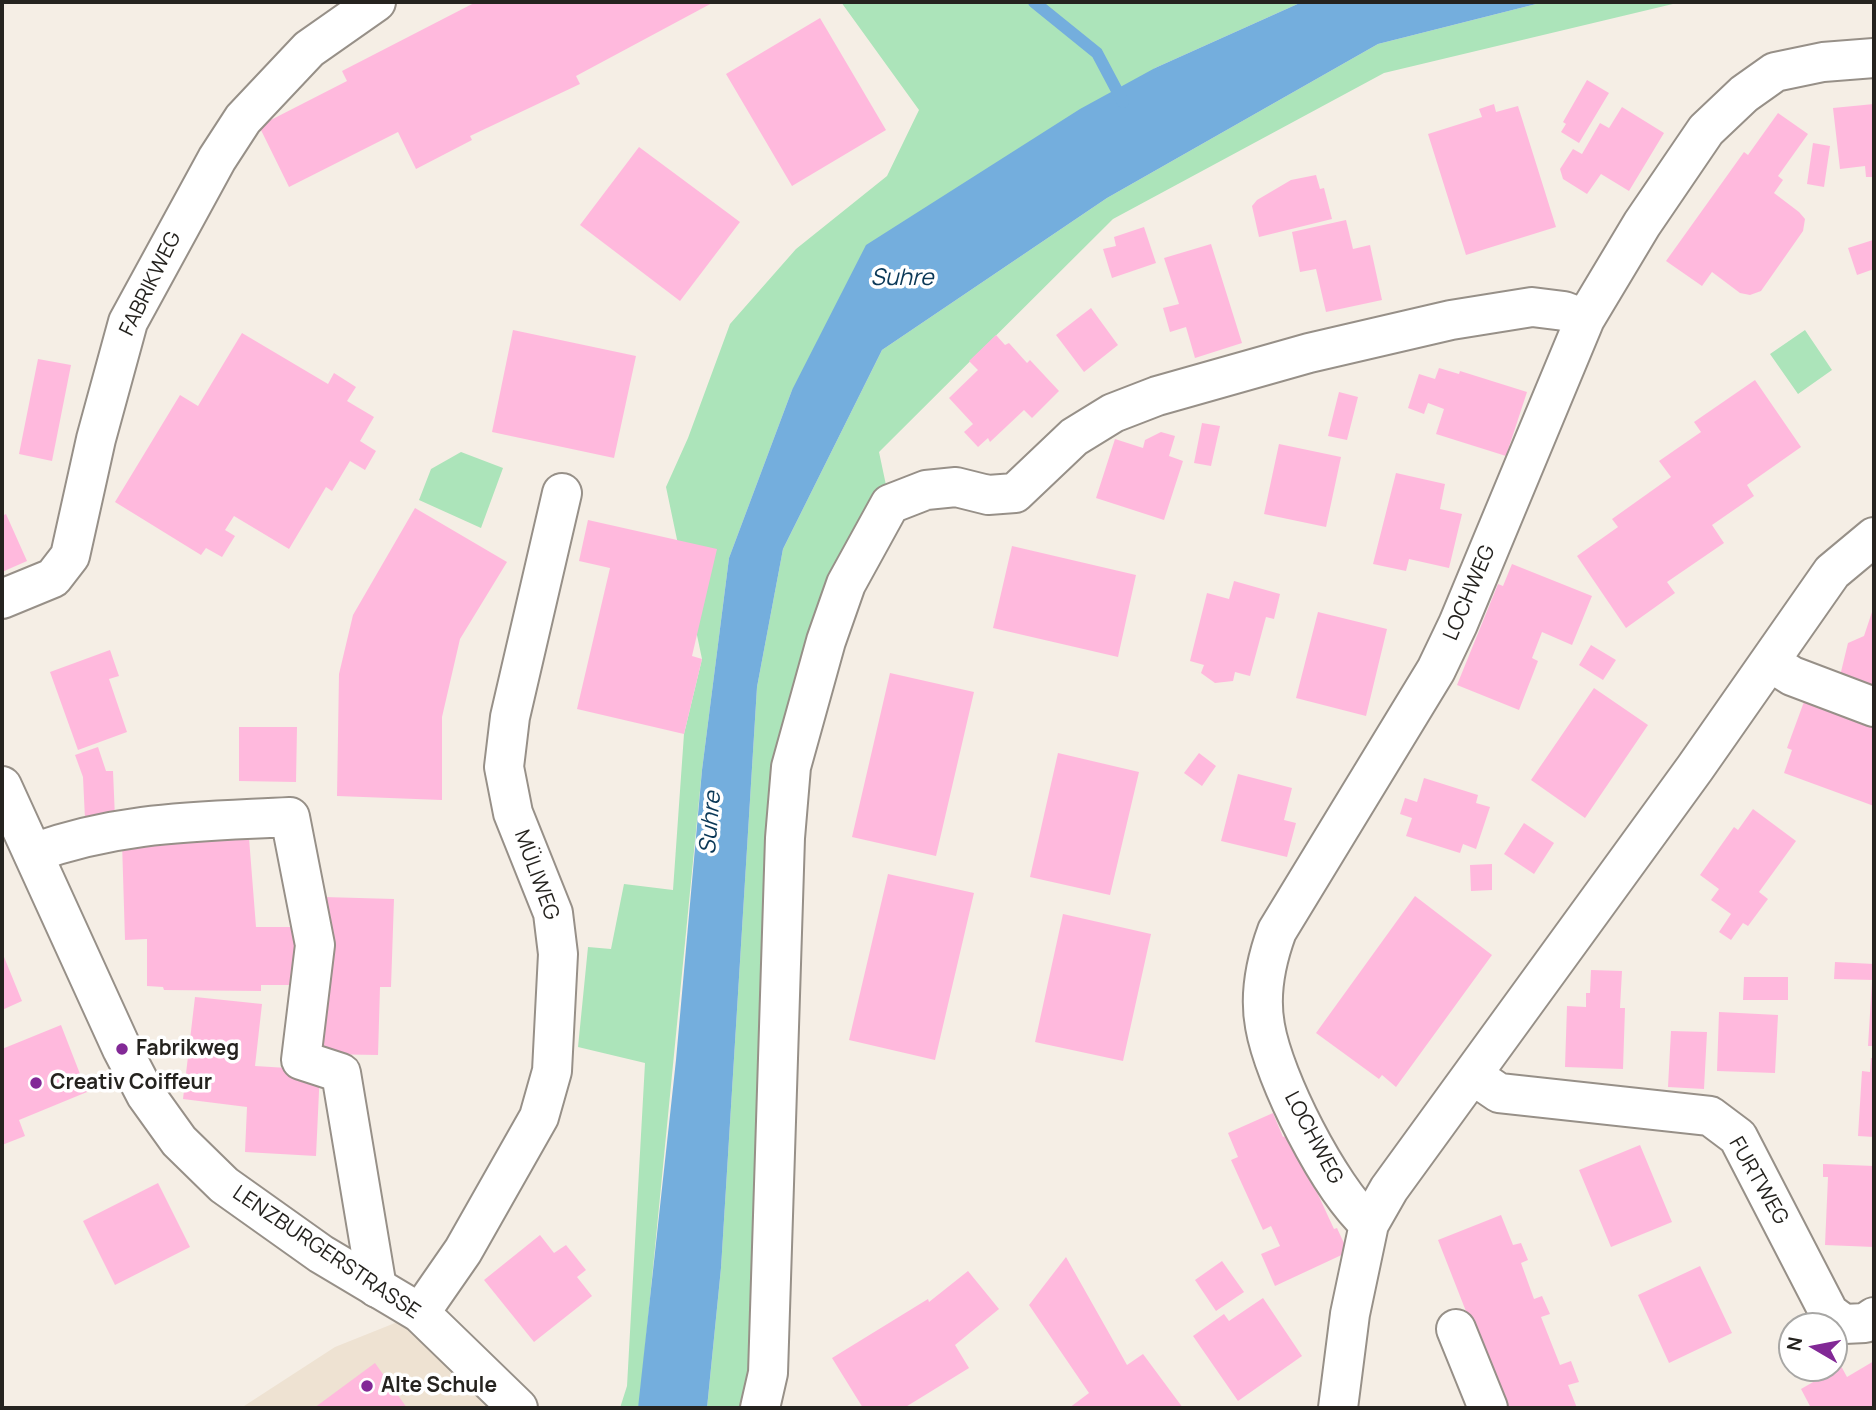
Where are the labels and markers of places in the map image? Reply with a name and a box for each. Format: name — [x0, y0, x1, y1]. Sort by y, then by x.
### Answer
place label: Fabrikweg — [136, 1036, 239, 1062]
marker: Fabrikweg — [114, 1041, 130, 1057]
place label: Creativ Coiffeur — [50, 1070, 212, 1096]
marker: Creativ Coiffeur — [28, 1075, 44, 1091]
place label: Alte Schule — [381, 1373, 497, 1399]
marker: Alte Schule — [359, 1378, 375, 1394]

